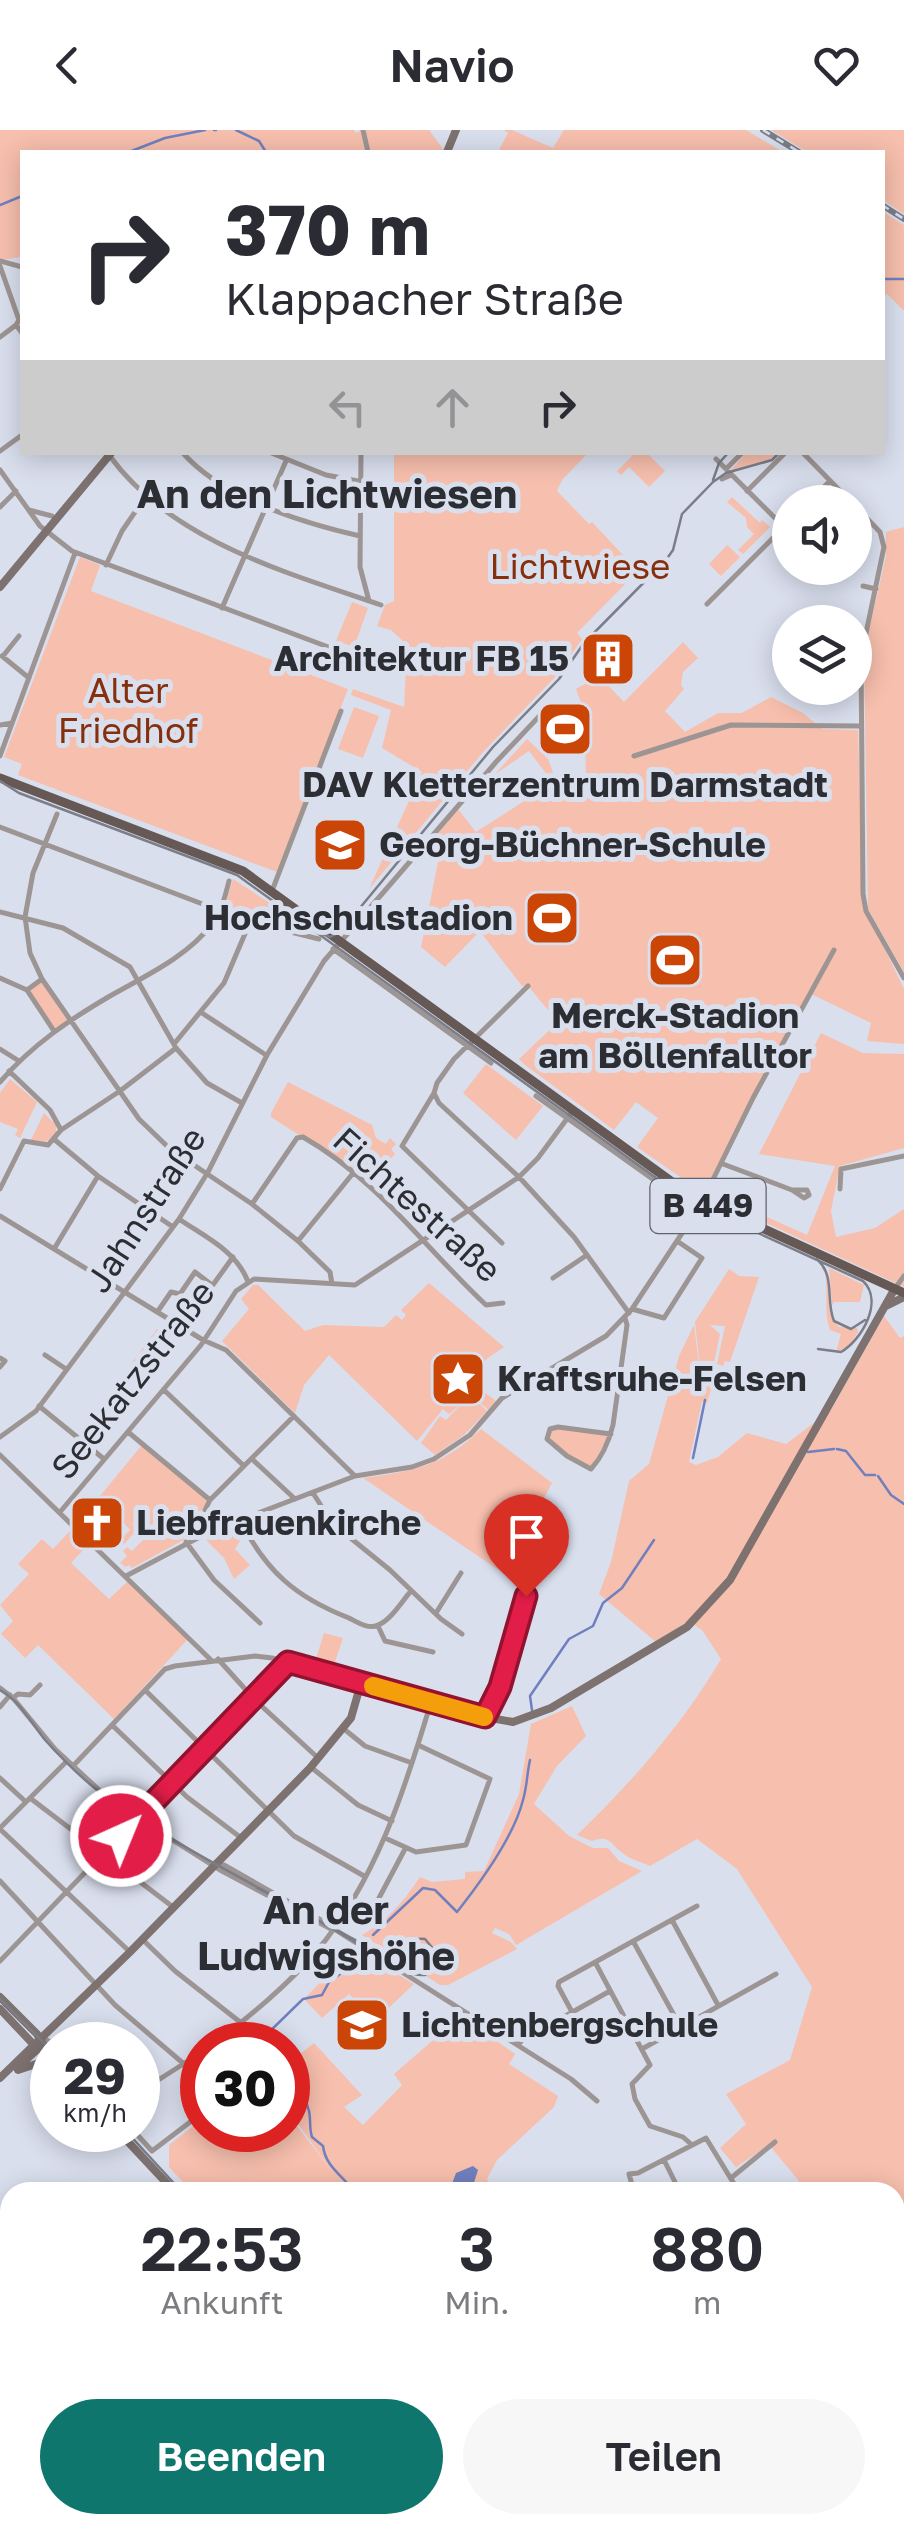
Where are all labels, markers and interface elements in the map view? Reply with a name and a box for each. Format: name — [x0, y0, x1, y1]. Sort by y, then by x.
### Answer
icon: back — [40, 38, 95, 93]
text: Navio — [390, 38, 514, 92]
icon: heart — [809, 38, 864, 93]
text: 370 m — [225, 186, 430, 270]
icon: right — [60, 190, 190, 320]
text: Klappacher Straße — [225, 271, 624, 325]
icon: left — [320, 380, 375, 435]
icon: ahead — [425, 380, 480, 435]
icon: right — [530, 380, 585, 435]
district label: An den Lichtwiesen — [137, 469, 517, 517]
map controls — [772, 485, 872, 705]
button: sound — [772, 485, 872, 585]
park label: Lichtwiese — [490, 545, 670, 587]
button: layers — [772, 605, 872, 705]
building icon: Architektur FB 15 — [578, 629, 638, 689]
place label: Architektur FB 15 — [274, 637, 569, 679]
park label: Alter Friedhof — [58, 669, 199, 751]
sports icon: DAV Kletterzentrum Darmstadt — [535, 699, 595, 759]
place label: DAV Kletterzentrum Darmstadt — [302, 763, 828, 805]
school or university icon: Georg-Büchner-Schule — [310, 815, 370, 875]
place label: Georg-Büchner-Schule — [379, 823, 766, 865]
sports icon: Hochschulstadion — [522, 888, 582, 948]
place label: Hochschulstadion — [204, 896, 513, 938]
sports icon: Merck-Stadion am Böllenfalltor — [645, 930, 705, 990]
place label: Merck-Stadion am Böllenfalltor — [538, 994, 812, 1076]
street label: Fichtestraße — [325, 1118, 510, 1290]
street label: Jahnstraße — [76, 1119, 214, 1300]
road number: B 449 — [650, 1179, 766, 1233]
street label: Seekatzstraße — [42, 1272, 223, 1487]
place icon: Kraftsruhe-Felsen — [428, 1349, 488, 1409]
place label: Kraftsruhe-Felsen — [497, 1357, 807, 1399]
church icon: Liebfrauenkirche — [67, 1493, 127, 1553]
pin — [484, 1494, 569, 1597]
place label: Liebfrauenkirche — [136, 1501, 421, 1543]
icon: arrive — [499, 1509, 554, 1564]
position arrow — [69, 1784, 173, 1888]
district label: An der Ludwigshöhe — [197, 1885, 455, 1979]
school or university icon: Lichtenbergschule — [332, 1995, 392, 2055]
place label: Lichtenbergschule — [401, 2003, 718, 2045]
speed limit sign: 30 — [180, 2022, 310, 2152]
text: 29 — [64, 2045, 126, 2105]
text: km/h — [63, 2097, 127, 2128]
text: 22:53 — [141, 2212, 303, 2284]
text: 3 — [459, 2212, 495, 2284]
text: 880 — [650, 2212, 764, 2284]
text: Ankunft — [161, 2283, 284, 2321]
text: Min. — [444, 2283, 510, 2321]
text: m — [693, 2283, 721, 2321]
button: Beenden — [40, 2399, 443, 2514]
button: Teilen — [463, 2399, 865, 2514]

